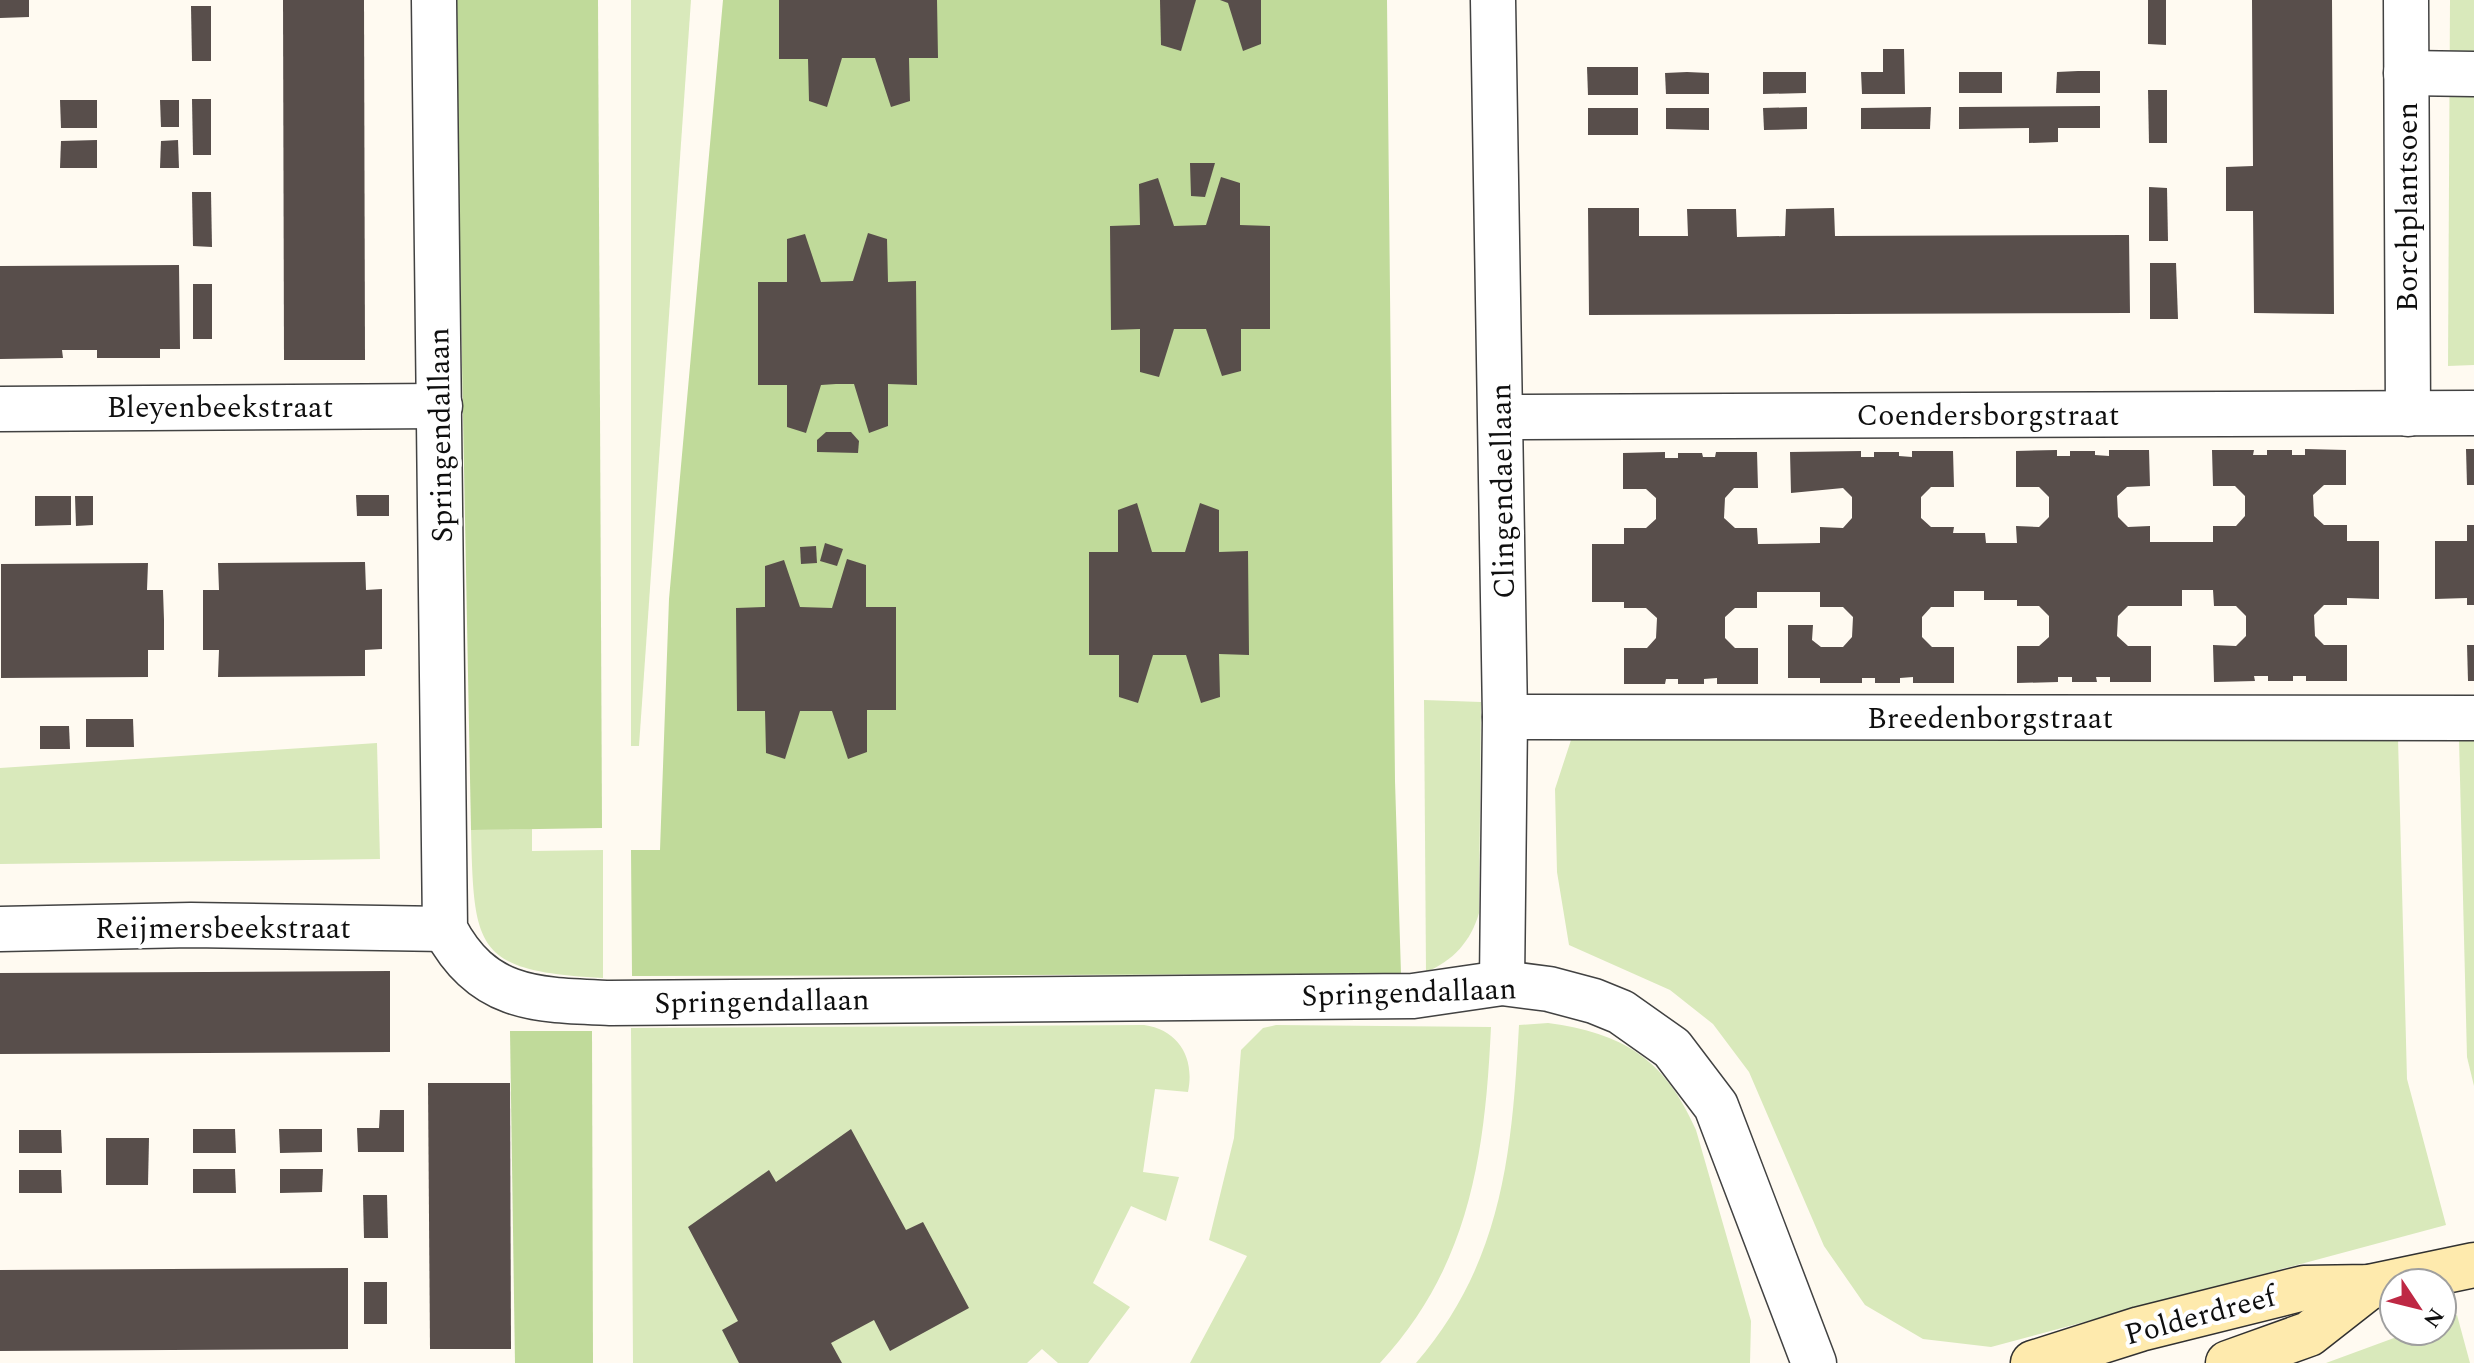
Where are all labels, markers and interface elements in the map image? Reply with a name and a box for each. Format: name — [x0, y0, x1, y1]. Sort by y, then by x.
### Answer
street label: Borchplantsoen — [2385, 102, 2431, 312]
street label: Springendallaan — [416, 327, 466, 543]
street label: Clingendaellaan — [1478, 383, 1528, 599]
street label: Bleyenbeekstraat — [107, 385, 333, 431]
street label: Coendersborgstraat — [1857, 393, 2119, 439]
street label: Breedenborgstraat — [1867, 696, 2113, 742]
street label: Reijmersbeekstraat — [95, 906, 351, 952]
street label: Springendallaan — [1301, 966, 1517, 1020]
street label: Springendallaan — [654, 977, 870, 1027]
north arrow — [2378, 1267, 2458, 1347]
street label: Polderdreef — [2120, 1273, 2284, 1358]
text: N — [2414, 1301, 2452, 1334]

